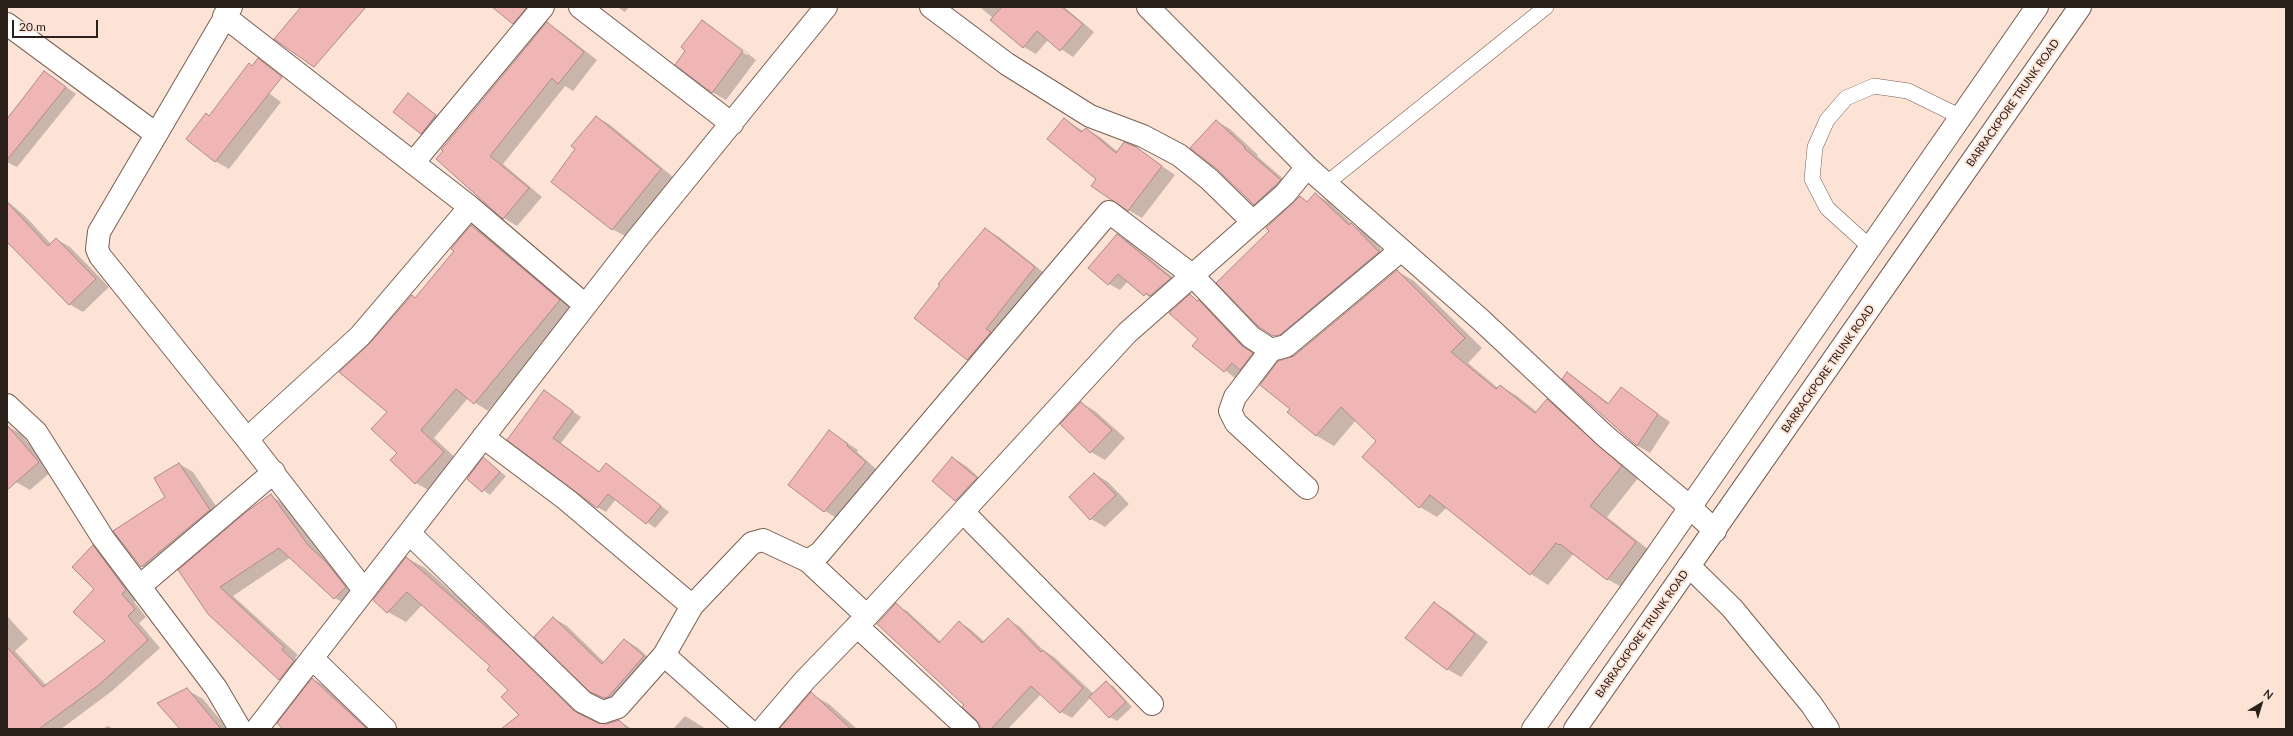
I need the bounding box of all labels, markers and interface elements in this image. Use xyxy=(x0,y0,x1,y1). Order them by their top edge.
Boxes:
scale bar xyxy=(14,12,100,38)
text: 20 m xyxy=(19,19,46,34)
street label: BARRACKPORE TRUNK ROAD xyxy=(1964,37,2062,169)
street label: BARRACKPORE TRUNK ROAD xyxy=(1779,303,1877,435)
street label: BARRACKPORE TRUNK ROAD xyxy=(1593,568,1691,700)
north arrow xyxy=(2241,684,2281,724)
text: N xyxy=(2261,686,2276,702)

